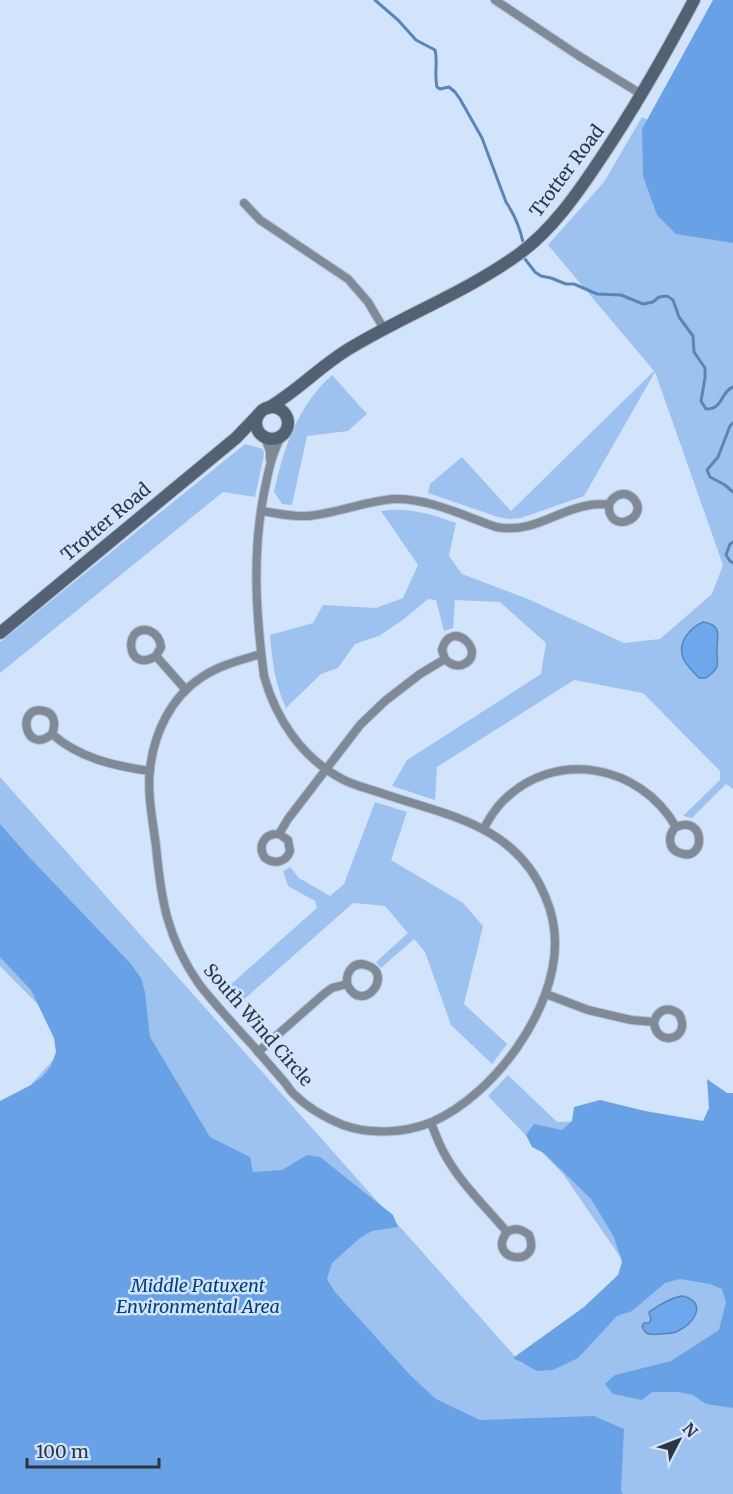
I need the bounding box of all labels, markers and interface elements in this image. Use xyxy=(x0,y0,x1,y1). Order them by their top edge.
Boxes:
street label: Trotter Road xyxy=(524,120,609,221)
street label: Trotter Road xyxy=(56,477,155,566)
street label: South Wind Circle xyxy=(199,959,318,1091)
park label: Middle Patuxent Environmental Area xyxy=(116,1274,280,1318)
north arrow xyxy=(649,1410,709,1470)
text: N xyxy=(678,1419,702,1442)
scale bar xyxy=(27,1431,159,1469)
text: 100 m xyxy=(36,1440,89,1463)

